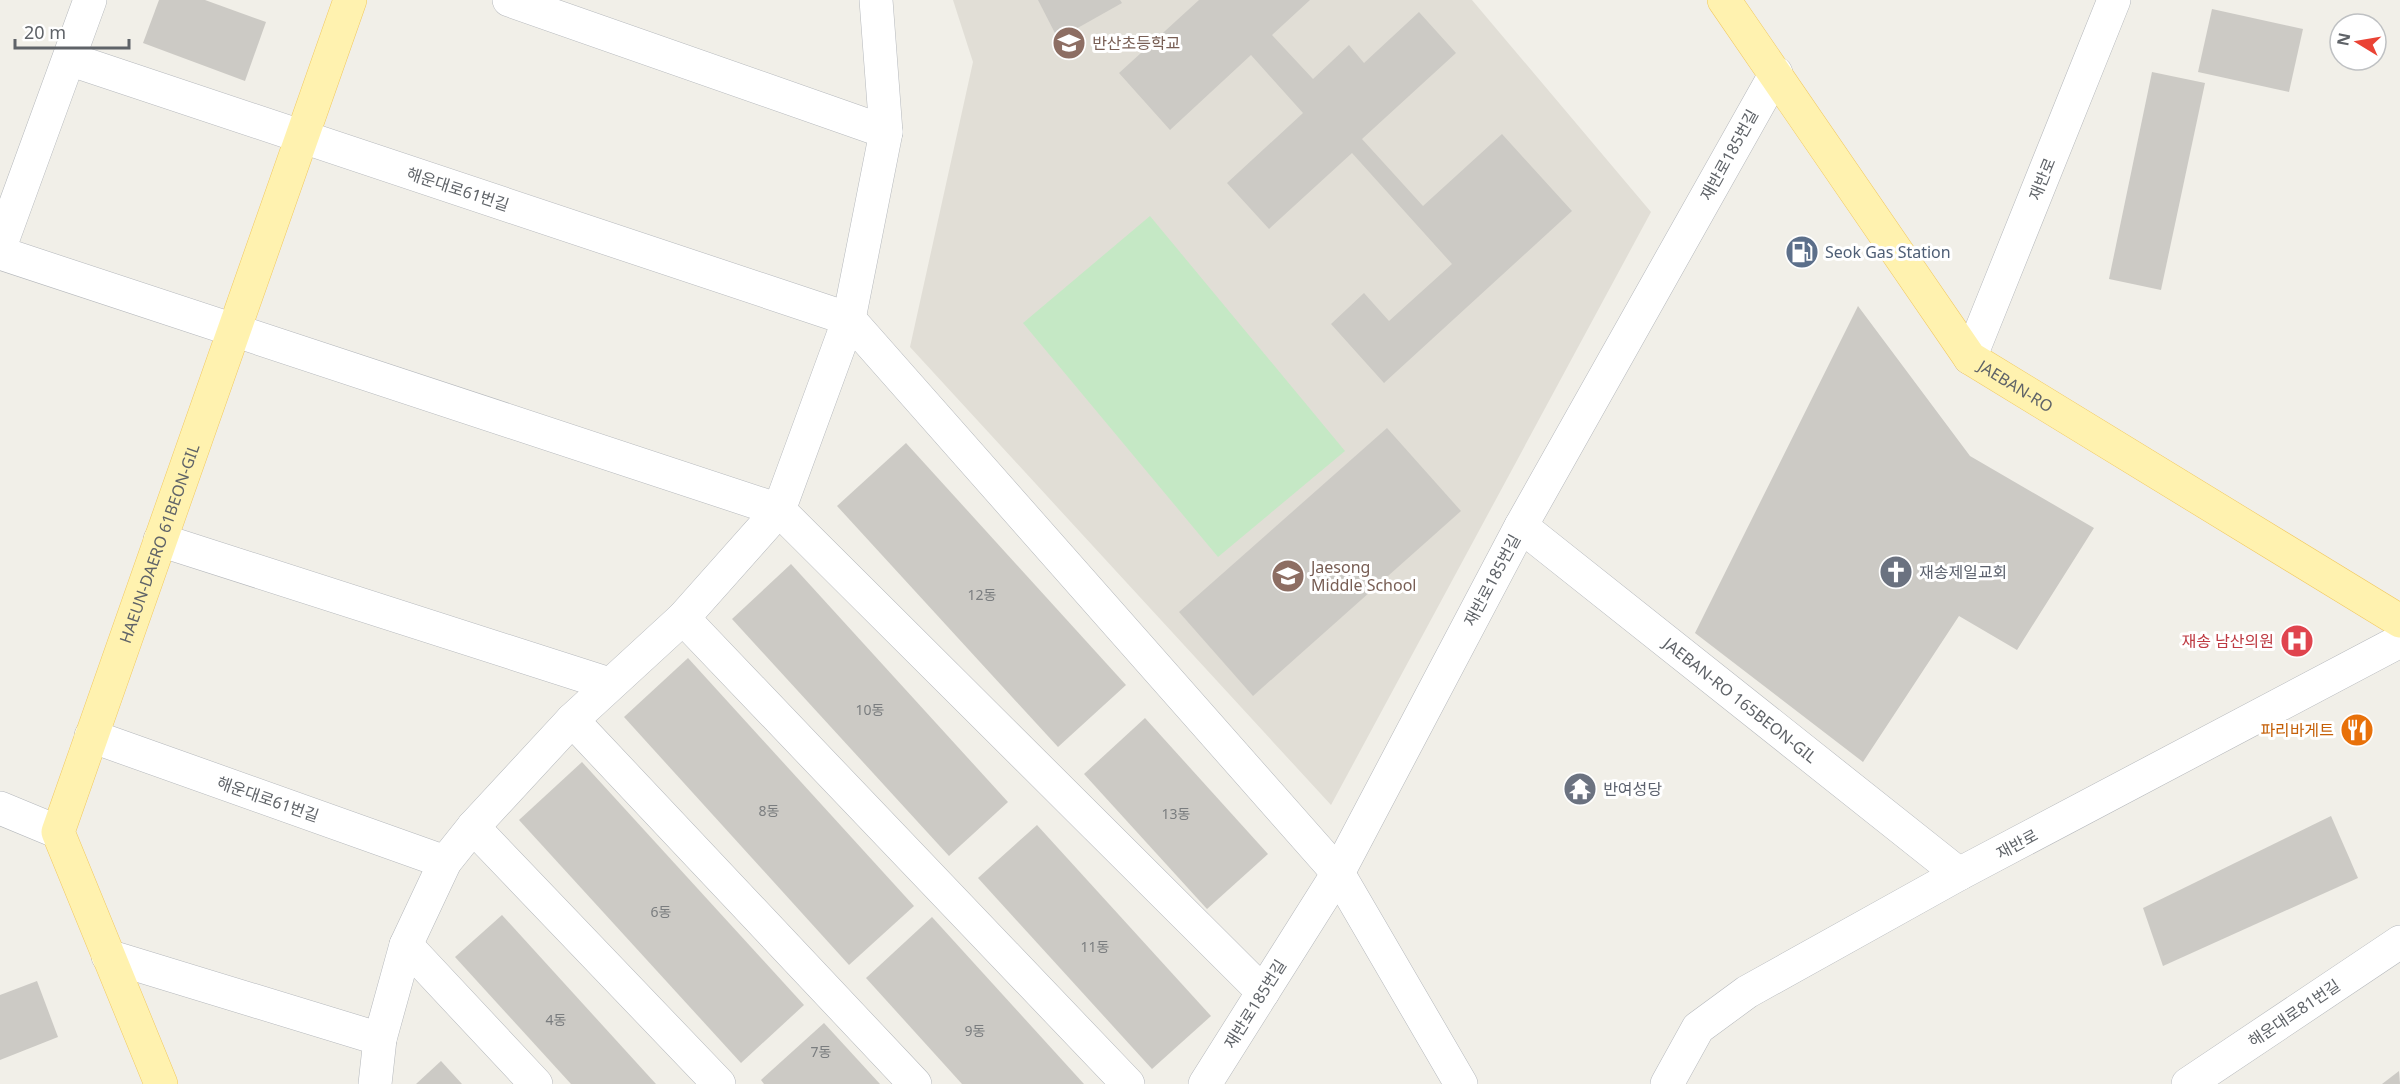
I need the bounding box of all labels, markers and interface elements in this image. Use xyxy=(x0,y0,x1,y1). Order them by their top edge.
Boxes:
scale bar xyxy=(15,12,129,50)
north arrow xyxy=(2328,12,2388,72)
text: 20 m xyxy=(24,20,66,44)
school or university icon: 반산초등학교 xyxy=(1051,25,1087,61)
text: N xyxy=(2331,31,2355,48)
place label: 반산초등학교 xyxy=(1092,32,1180,54)
street label: 재반로185번길 xyxy=(1695,105,1763,205)
street label: 재반로 xyxy=(2024,154,2061,204)
street label: 해운대로61번길 xyxy=(404,162,512,216)
fuel station icon: Seok Gas Station xyxy=(1784,234,1820,270)
place label: Seok Gas Station xyxy=(1825,241,1951,263)
street label: JAEBAN-RO xyxy=(1972,354,2057,417)
street label: HAEUN-DAERO 61BEON-GIL xyxy=(114,441,204,646)
street label: 재반로185번길 xyxy=(1459,530,1525,630)
church icon: 재송제일교회 xyxy=(1878,554,1914,590)
place label: Jaesong Middle School xyxy=(1309,556,1416,596)
school or university icon: Jaesong Middle School xyxy=(1270,558,1306,594)
place label: 재송제일교회 xyxy=(1919,561,2007,583)
house number: 12동 xyxy=(968,585,997,604)
hospital icon: 재송 남산의원 xyxy=(2279,623,2315,659)
place label: 재송 남산의원 xyxy=(2182,630,2274,652)
street label: JAEBAN-RO 165BEON-GIL xyxy=(1657,631,1822,768)
house number: 10동 xyxy=(856,700,885,719)
restaurant icon: 파리바게트 xyxy=(2339,712,2375,748)
place label: 파리바게트 xyxy=(2260,719,2334,741)
street label: 해운대로61번길 xyxy=(214,771,322,827)
temple icon: 반여성당 xyxy=(1562,771,1598,807)
place label: 반여성당 xyxy=(1603,778,1662,800)
house number: 8동 xyxy=(759,801,780,820)
house number: 13동 xyxy=(1162,804,1191,823)
street label: 재반로 xyxy=(1992,824,2042,864)
house number: 6동 xyxy=(651,902,672,921)
house number: 11동 xyxy=(1081,937,1110,956)
street label: 재반로185번길 xyxy=(1219,955,1291,1053)
street label: 해운대로81번길 xyxy=(2244,974,2344,1052)
house number: 4동 xyxy=(546,1010,567,1029)
house number: 9동 xyxy=(965,1021,986,1040)
house number: 7동 xyxy=(811,1042,832,1061)

